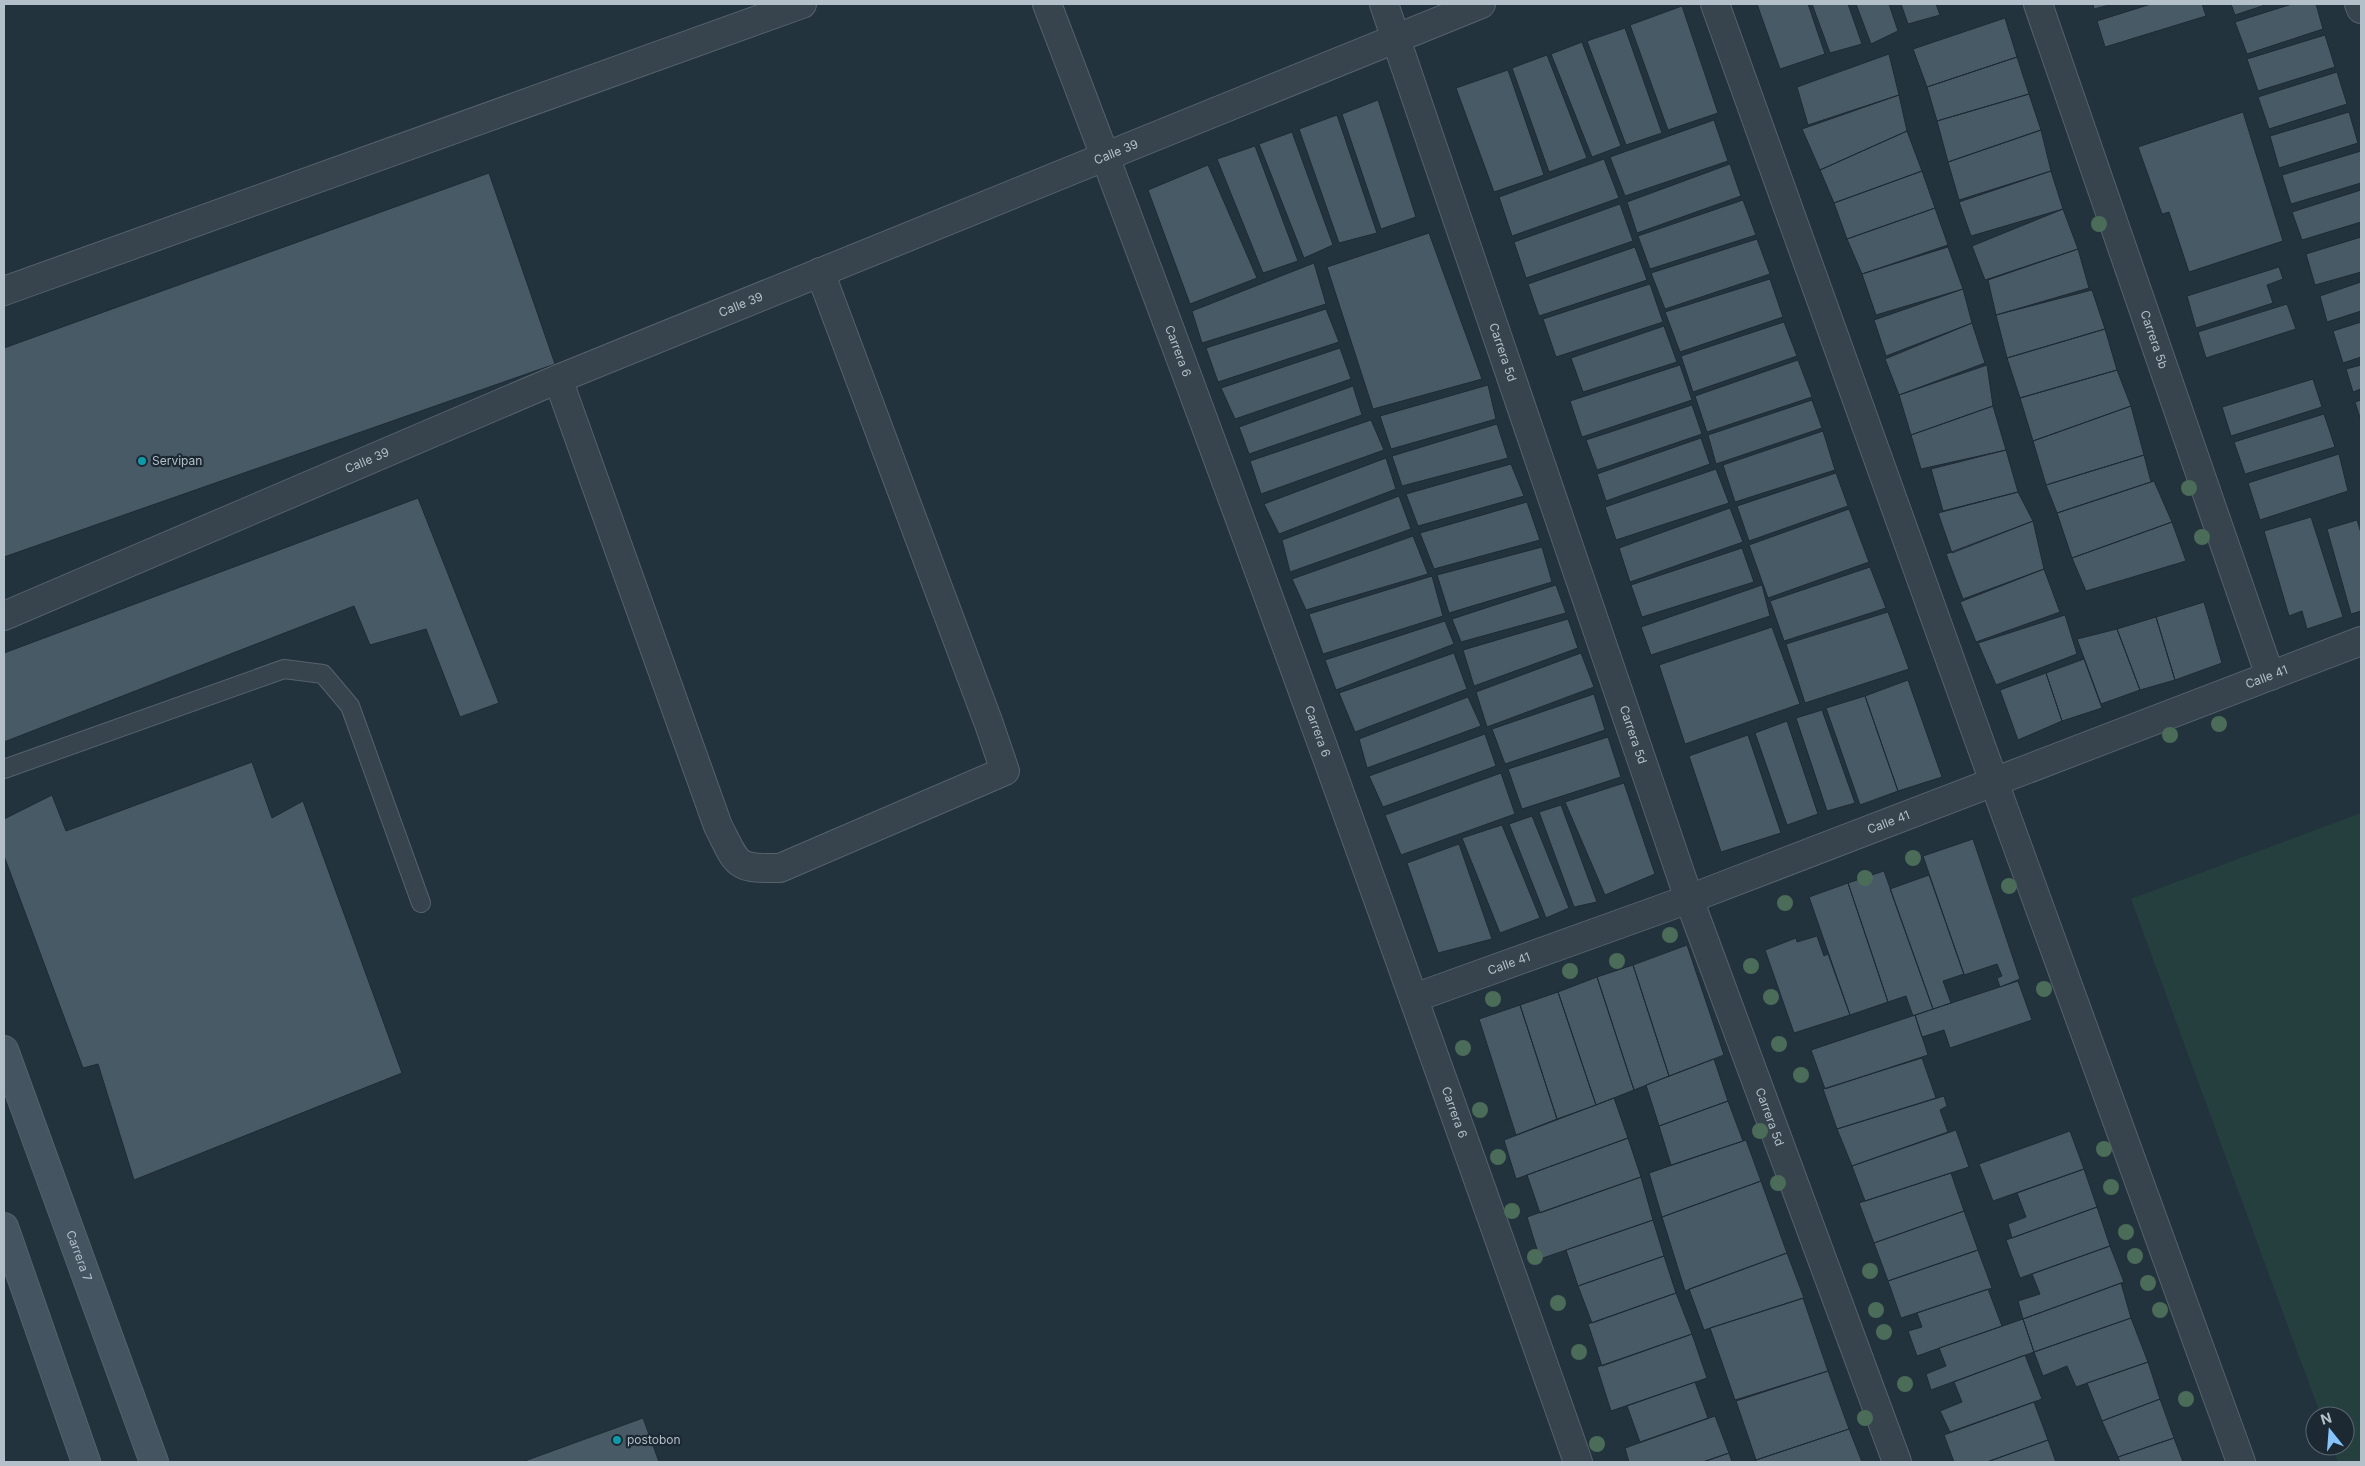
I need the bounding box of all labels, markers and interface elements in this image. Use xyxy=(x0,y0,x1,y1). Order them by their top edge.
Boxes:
street label: Calle 39 xyxy=(1092,136,1140,167)
street label: Calle 39 xyxy=(716,289,765,320)
street label: Carrera 5b xyxy=(2137,308,2171,371)
street label: Carrera 5d xyxy=(1486,321,1520,383)
street label: Carrera 6 xyxy=(1162,323,1195,379)
street label: Calle 39 xyxy=(343,444,391,476)
place label: Servipan xyxy=(152,453,202,468)
marker: Servipan xyxy=(136,455,148,467)
street label: Calle 41 xyxy=(2243,662,2290,692)
street label: Carrera 6 xyxy=(1302,703,1334,759)
street label: Carrera 5d xyxy=(1617,703,1650,766)
street label: Calle 41 xyxy=(1865,807,1912,837)
street label: Calle 41 xyxy=(1486,949,1532,978)
street label: Carrera 6 xyxy=(1439,1085,1471,1140)
street label: Carrera 5d xyxy=(1752,1086,1788,1148)
street label: Carrera 7 xyxy=(63,1228,96,1283)
north arrow xyxy=(2305,1406,2355,1456)
text: N xyxy=(2318,1408,2334,1428)
place label: postobon xyxy=(627,1432,681,1447)
marker: postobon xyxy=(611,1434,623,1446)

